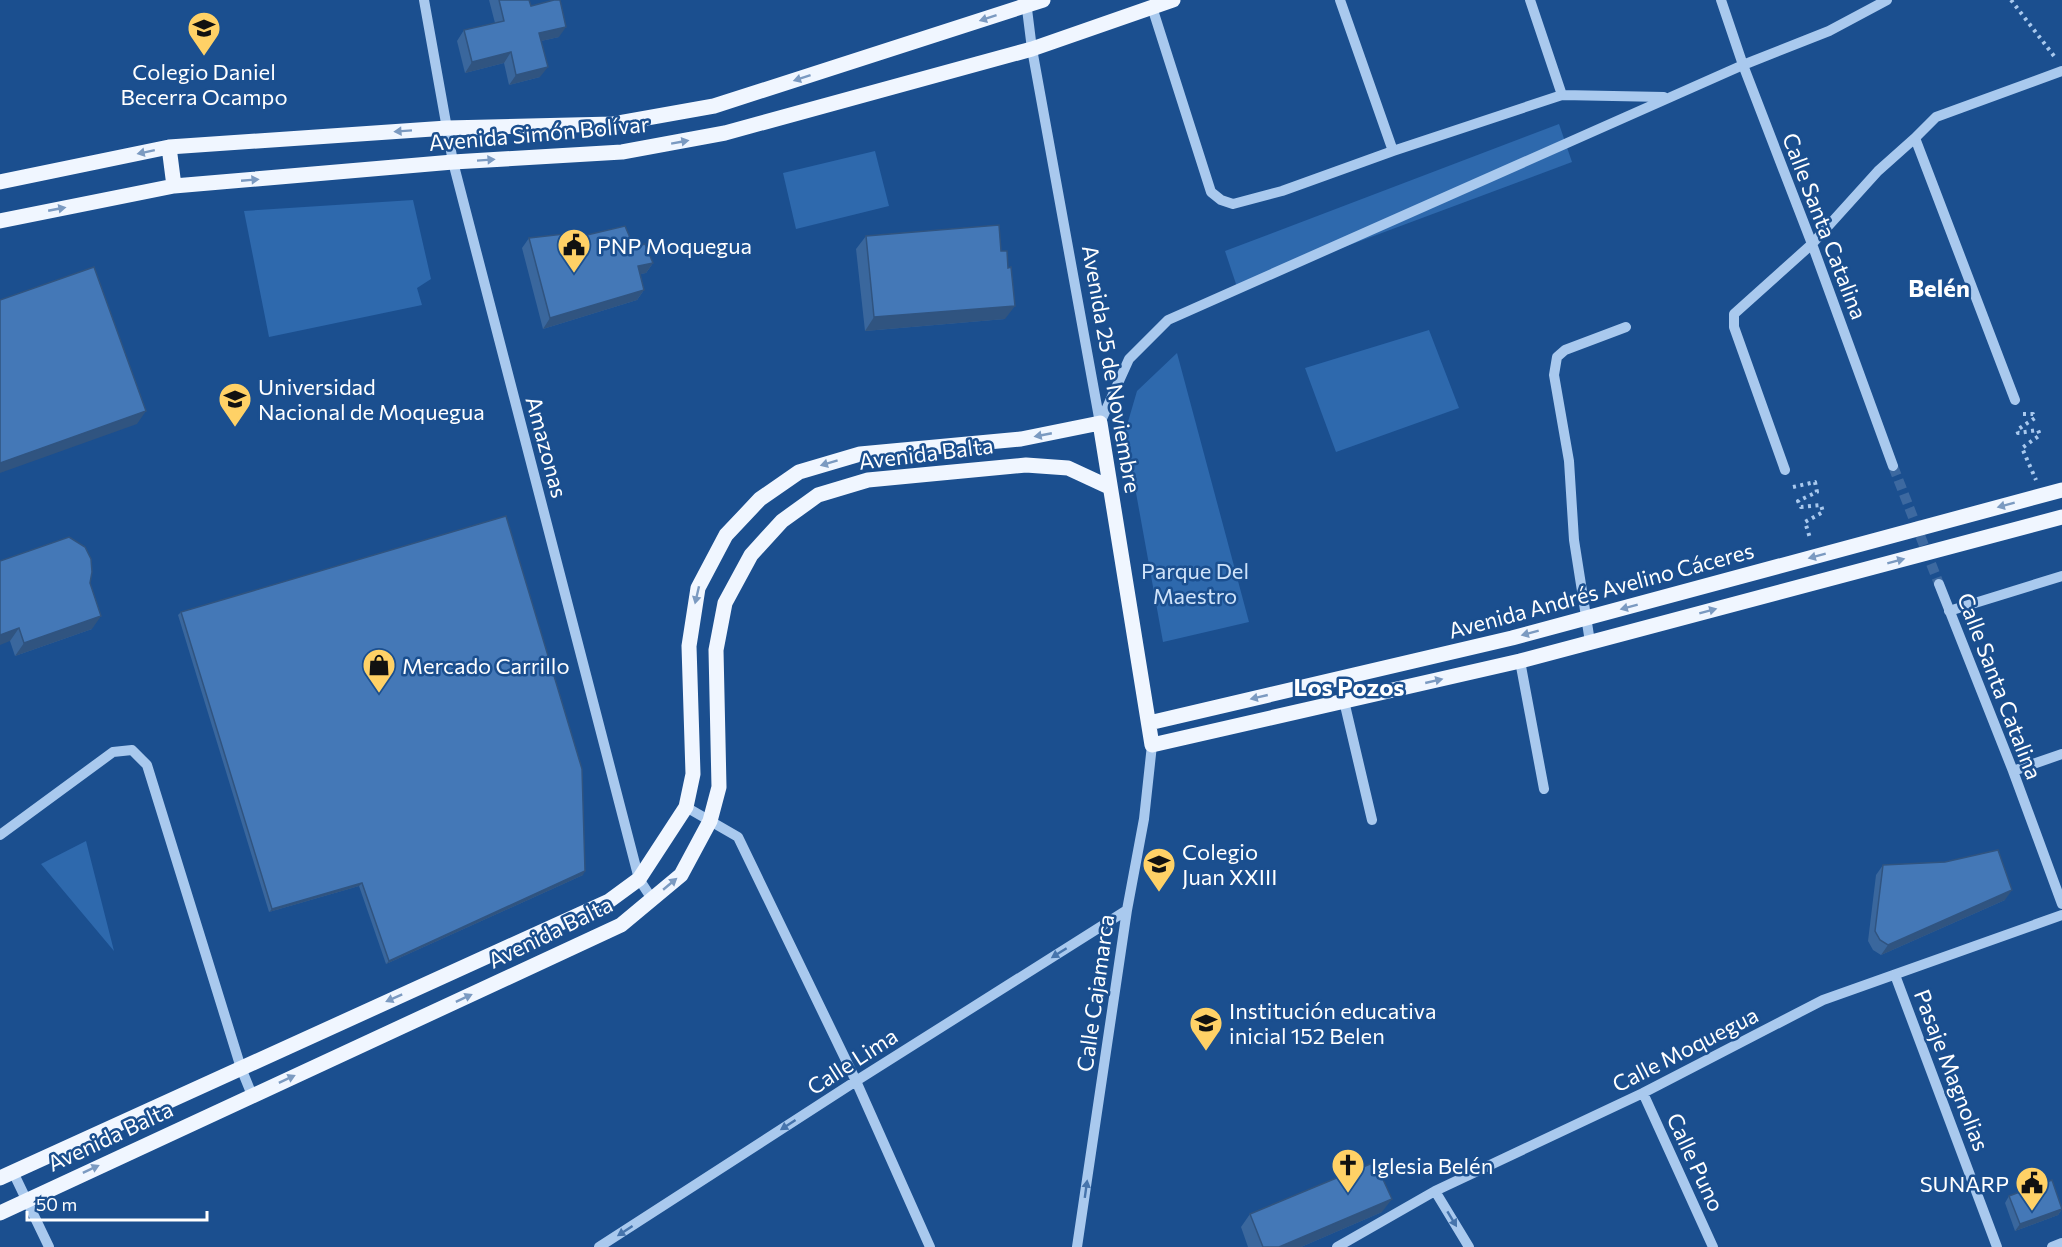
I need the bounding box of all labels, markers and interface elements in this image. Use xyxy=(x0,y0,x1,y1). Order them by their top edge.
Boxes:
school or university icon: Colegio Daniel Becerra Ocampo xyxy=(186,10,222,57)
one-way arrow xyxy=(979,14,997,23)
place label: Colegio Daniel Becerra Ocampo xyxy=(120,58,288,110)
one-way arrow xyxy=(793,73,811,83)
street label: Avenida Simón Bolívar xyxy=(428,110,651,156)
one-way arrow xyxy=(393,126,412,136)
street label: Calle Santa Catalina xyxy=(1777,129,1873,323)
one-way arrow xyxy=(670,137,689,146)
one-way arrow xyxy=(136,148,155,157)
one-way arrow xyxy=(477,156,496,165)
one-way arrow xyxy=(240,175,259,184)
one-way arrow xyxy=(48,204,67,213)
public building icon: PNP Moquegua xyxy=(556,227,592,274)
place label: PNP Moquegua xyxy=(597,232,752,259)
street label: Avenida 25 de Noviembre xyxy=(1077,243,1147,495)
district label: Belén xyxy=(1908,273,1970,302)
place label: Universidad Nacional de Moquegua xyxy=(258,373,485,425)
school or university icon: Universidad Nacional de Moquegua xyxy=(217,381,253,428)
street label: Amazonas xyxy=(520,393,574,501)
street label: Avenida Balta xyxy=(857,431,995,475)
one-way arrow xyxy=(1033,431,1052,440)
one-way arrow xyxy=(820,459,838,468)
one-way arrow xyxy=(1996,501,2014,510)
street label: Avenida Andrés Avelino Cáceres xyxy=(1445,536,1757,644)
one-way arrow xyxy=(1808,551,1826,561)
one-way arrow xyxy=(1887,556,1905,565)
park label: Parque Del Maestro xyxy=(1141,557,1249,609)
one-way arrow xyxy=(692,586,702,604)
street label: Calle Santa Catalina xyxy=(1952,589,2048,783)
one-way arrow xyxy=(1620,602,1638,612)
one-way arrow xyxy=(1699,606,1717,616)
one-way arrow xyxy=(1521,629,1540,639)
shop icon: Mercado Carrillo xyxy=(361,647,397,694)
place label: Mercado Carrillo xyxy=(402,652,570,679)
district label: Los Pozos xyxy=(1294,672,1404,701)
one-way arrow xyxy=(1425,675,1443,685)
one-way arrow xyxy=(1250,693,1268,703)
place label: Colegio Juan XXIII xyxy=(1182,838,1277,890)
school or university icon: Colegio Juan XXIII xyxy=(1141,846,1177,893)
one-way arrow xyxy=(662,878,677,891)
street label: Avenida Balta xyxy=(483,890,617,974)
street label: Calle Cajamarca xyxy=(1071,913,1119,1073)
one-way arrow xyxy=(1052,947,1068,959)
street label: Pasaje Magnolias xyxy=(1909,985,1995,1155)
one-way arrow xyxy=(456,993,473,1002)
one-way arrow xyxy=(386,994,403,1003)
place label: Institución educativa inicial 152 Belen xyxy=(1229,997,1436,1049)
street label: Calle Moquegua xyxy=(1608,1001,1762,1097)
school or university icon: Institución educativa inicial 152 Belen xyxy=(1188,1005,1224,1052)
street label: Calle Lima xyxy=(802,1022,902,1100)
one-way arrow xyxy=(278,1074,296,1084)
street label: Avenida Balta xyxy=(43,1095,177,1177)
street label: Calle Puno xyxy=(1661,1109,1731,1215)
one-way arrow xyxy=(781,1119,797,1131)
church icon: Iglesia Belén xyxy=(1330,1147,1366,1194)
place label: Iglesia Belén xyxy=(1371,1152,1493,1179)
one-way arrow xyxy=(82,1165,99,1174)
public building icon: SUNARP xyxy=(2014,1165,2050,1212)
place label: SUNARP xyxy=(1920,1170,2009,1197)
one-way arrow xyxy=(1081,1180,1090,1199)
scale bar xyxy=(27,1184,207,1222)
text: 50 m xyxy=(36,1193,77,1215)
one-way arrow xyxy=(1446,1211,1457,1227)
one-way arrow xyxy=(616,1225,633,1236)

